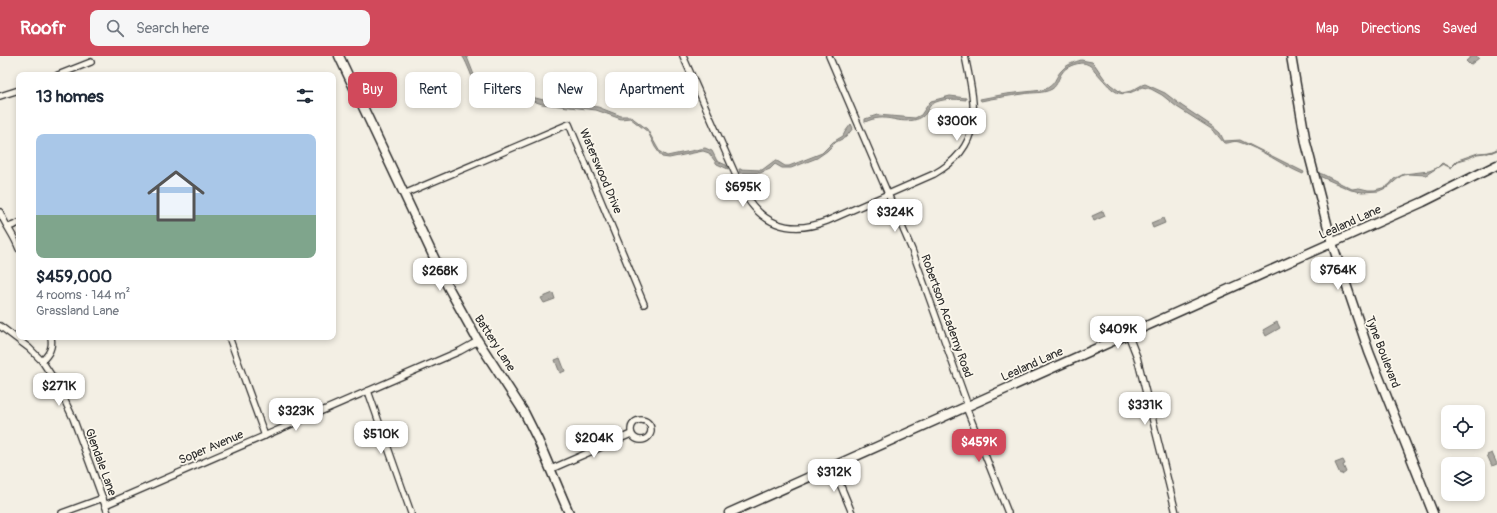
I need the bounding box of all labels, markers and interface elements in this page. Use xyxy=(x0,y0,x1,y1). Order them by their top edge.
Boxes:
search box xyxy=(90,10,370,46)
text: Roofr xyxy=(20,16,66,40)
icon: search xyxy=(104,17,126,39)
text: Search here xyxy=(136,19,209,38)
text: Map xyxy=(1316,20,1339,37)
text: Directions xyxy=(1361,20,1420,37)
text: Saved xyxy=(1442,20,1477,37)
chip: Buy xyxy=(348,72,397,108)
chip: Rent xyxy=(405,72,461,108)
chip: Filters xyxy=(469,72,535,108)
chip: New xyxy=(543,72,597,108)
chip: Apartment xyxy=(605,72,698,108)
icon: filters xyxy=(294,85,316,107)
text: 13 homes xyxy=(36,86,104,107)
pin: $300K xyxy=(929,108,985,142)
text: $300K xyxy=(937,113,977,129)
street label: Waterswood Drive xyxy=(576,126,625,216)
icon: home xyxy=(140,160,212,232)
pin: $695K xyxy=(715,174,771,208)
text: $695K xyxy=(725,179,761,195)
pin: $324K xyxy=(867,199,923,233)
street label: Lealand Lane xyxy=(1317,202,1384,243)
text: $324K xyxy=(877,204,913,220)
street label: Robertson Academy Road xyxy=(917,253,976,380)
pin: $764K xyxy=(1310,257,1366,291)
pin: $268K xyxy=(412,258,468,292)
text: $764K xyxy=(1320,262,1356,278)
text: $268K xyxy=(422,263,458,279)
text: $459,000 xyxy=(36,266,112,287)
text: 4 rooms · 144 m² xyxy=(36,287,130,303)
text: Grassland Lane xyxy=(36,303,119,319)
street label: Battery Lane xyxy=(471,312,518,374)
street label: Tyne Boulevard xyxy=(1362,314,1403,390)
pin: $409K xyxy=(1090,316,1146,350)
text: $409K xyxy=(1099,321,1137,337)
street label: Lealand Lane xyxy=(999,344,1066,385)
pin: $271K xyxy=(31,373,87,407)
text: $271K xyxy=(42,378,76,394)
pin: $331K xyxy=(1117,392,1173,426)
text: $331K xyxy=(1128,397,1162,413)
pin: $323K xyxy=(268,398,324,432)
text: $323K xyxy=(278,403,314,419)
map controls xyxy=(1441,405,1485,501)
button: locate xyxy=(1441,405,1485,449)
pin: $510K xyxy=(353,421,409,455)
pin: $204K xyxy=(566,425,622,459)
street label: Glendale Lane xyxy=(81,426,120,498)
text: $510K xyxy=(363,426,399,442)
street label: Soper Avenue xyxy=(177,427,246,468)
pin: $459K xyxy=(951,429,1007,463)
text: $204K xyxy=(575,430,613,446)
text: $459K xyxy=(961,434,997,450)
button: layers xyxy=(1441,457,1485,501)
pin: $312K xyxy=(806,459,862,493)
text: $312K xyxy=(817,464,851,480)

